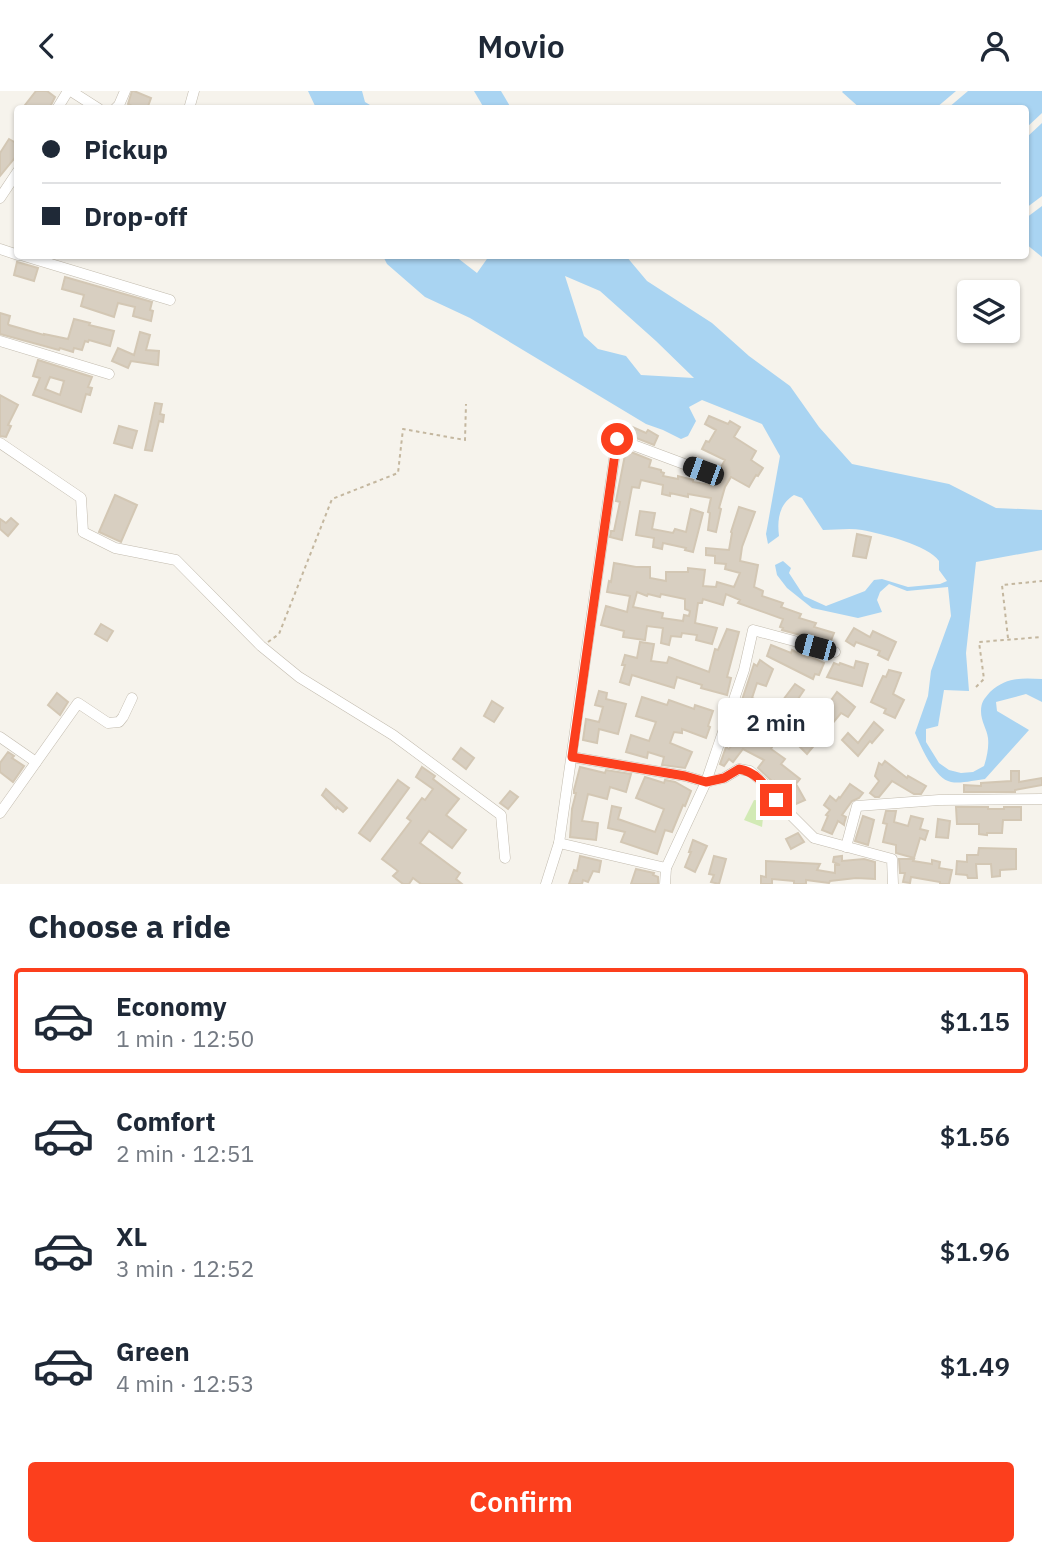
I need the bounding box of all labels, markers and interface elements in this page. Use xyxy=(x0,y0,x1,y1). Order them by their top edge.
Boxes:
text: Movio xyxy=(477,25,565,67)
icon: back xyxy=(28,27,66,65)
icon: person xyxy=(976,27,1014,65)
text: Pickup xyxy=(84,132,168,166)
text: Drop-off xyxy=(84,199,187,233)
map controls xyxy=(957,280,1020,343)
button: layers xyxy=(957,280,1020,343)
route start xyxy=(601,423,633,455)
car xyxy=(680,454,727,488)
car xyxy=(792,631,839,663)
callout: 2 min xyxy=(718,699,834,747)
text: 2 min xyxy=(746,707,806,737)
route end xyxy=(760,784,792,816)
text: Choose a ride xyxy=(28,905,231,947)
icon: car xyxy=(32,989,95,1052)
text: Economy xyxy=(116,989,227,1023)
text: $1.15 xyxy=(940,1004,1010,1038)
text: 1 min · 12:50 xyxy=(116,1023,254,1053)
icon: car xyxy=(32,1104,95,1167)
text: Comfort xyxy=(116,1104,215,1138)
text: $1.56 xyxy=(940,1119,1010,1153)
text: 2 min · 12:51 xyxy=(116,1138,254,1168)
icon: car xyxy=(32,1219,95,1282)
text: XL xyxy=(116,1219,147,1253)
text: $1.96 xyxy=(940,1234,1010,1268)
text: 3 min · 12:52 xyxy=(116,1253,254,1283)
icon: car xyxy=(32,1334,95,1397)
text: Green xyxy=(116,1334,190,1368)
text: $1.49 xyxy=(940,1349,1010,1383)
text: 4 min · 12:53 xyxy=(116,1368,254,1398)
button: Confirm xyxy=(28,1462,1014,1542)

